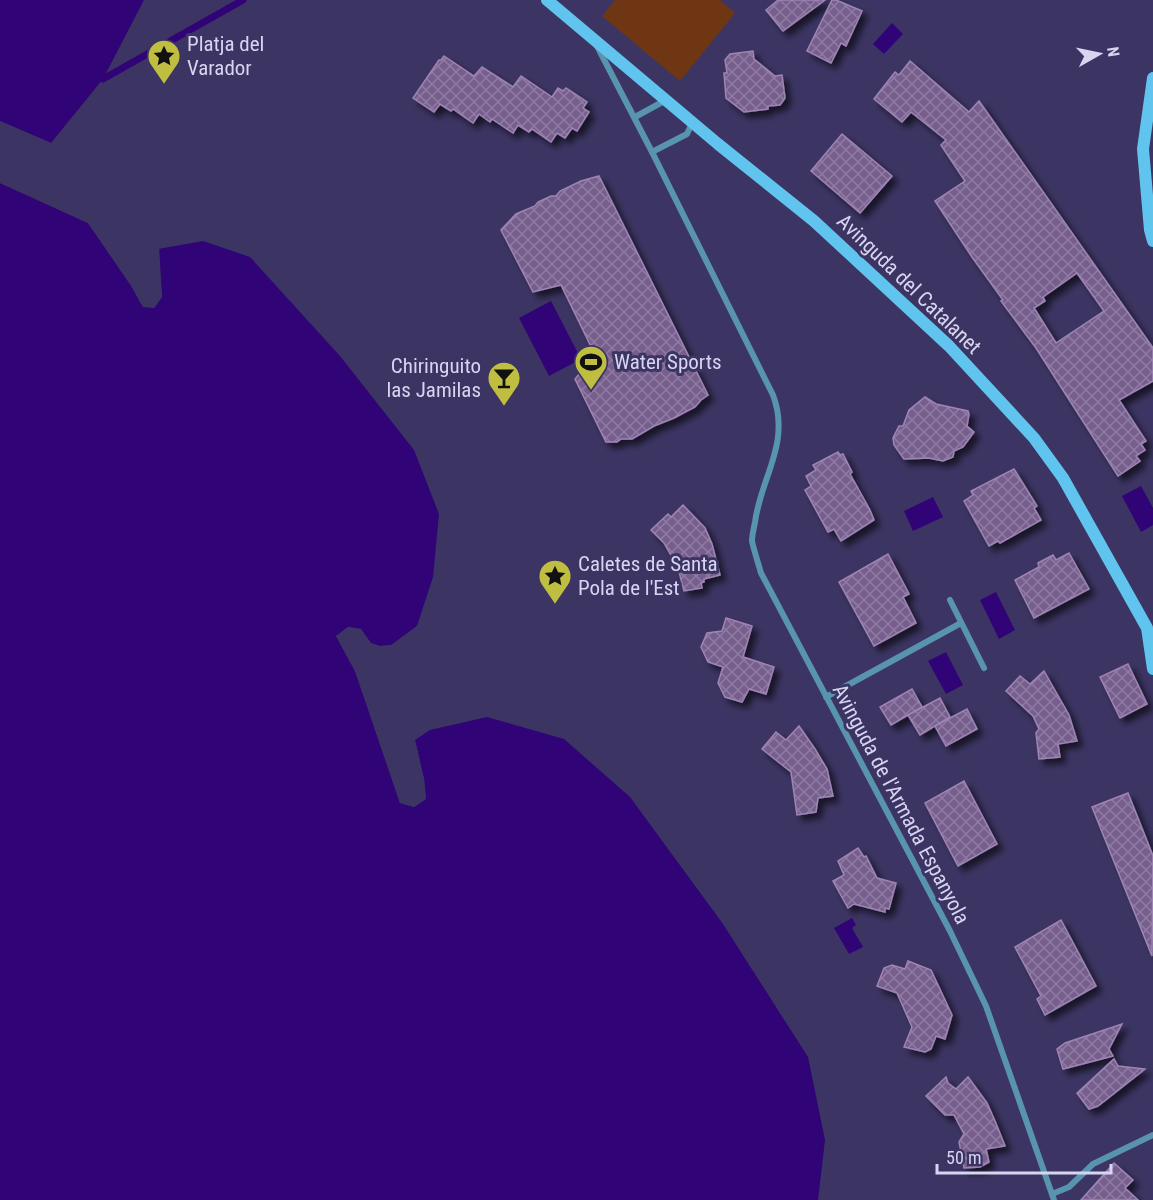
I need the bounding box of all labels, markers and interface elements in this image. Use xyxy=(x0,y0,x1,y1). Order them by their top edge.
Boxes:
north arrow xyxy=(1069,24,1129,84)
place label: Platja del Varador xyxy=(187,32,264,80)
place icon: Platja del Varador xyxy=(146,38,182,85)
text: N xyxy=(1103,45,1123,58)
street label: Avinguda del Catalanet xyxy=(832,209,986,359)
sports icon: Water Sports xyxy=(573,344,609,391)
place label: Water Sports xyxy=(614,350,721,374)
place label: Chiringuito las Jamilas xyxy=(386,354,481,402)
bar icon: Chiringuito las Jamilas xyxy=(486,360,522,407)
place label: Caletes de Santa Pola de l'Est xyxy=(578,552,718,600)
place icon: Caletes de Santa Pola de l'Est xyxy=(537,558,573,605)
street label: Avinguda de l'Armada Espanyola xyxy=(827,680,975,928)
scale bar xyxy=(937,1137,1111,1175)
text: 50 m xyxy=(946,1147,981,1168)

